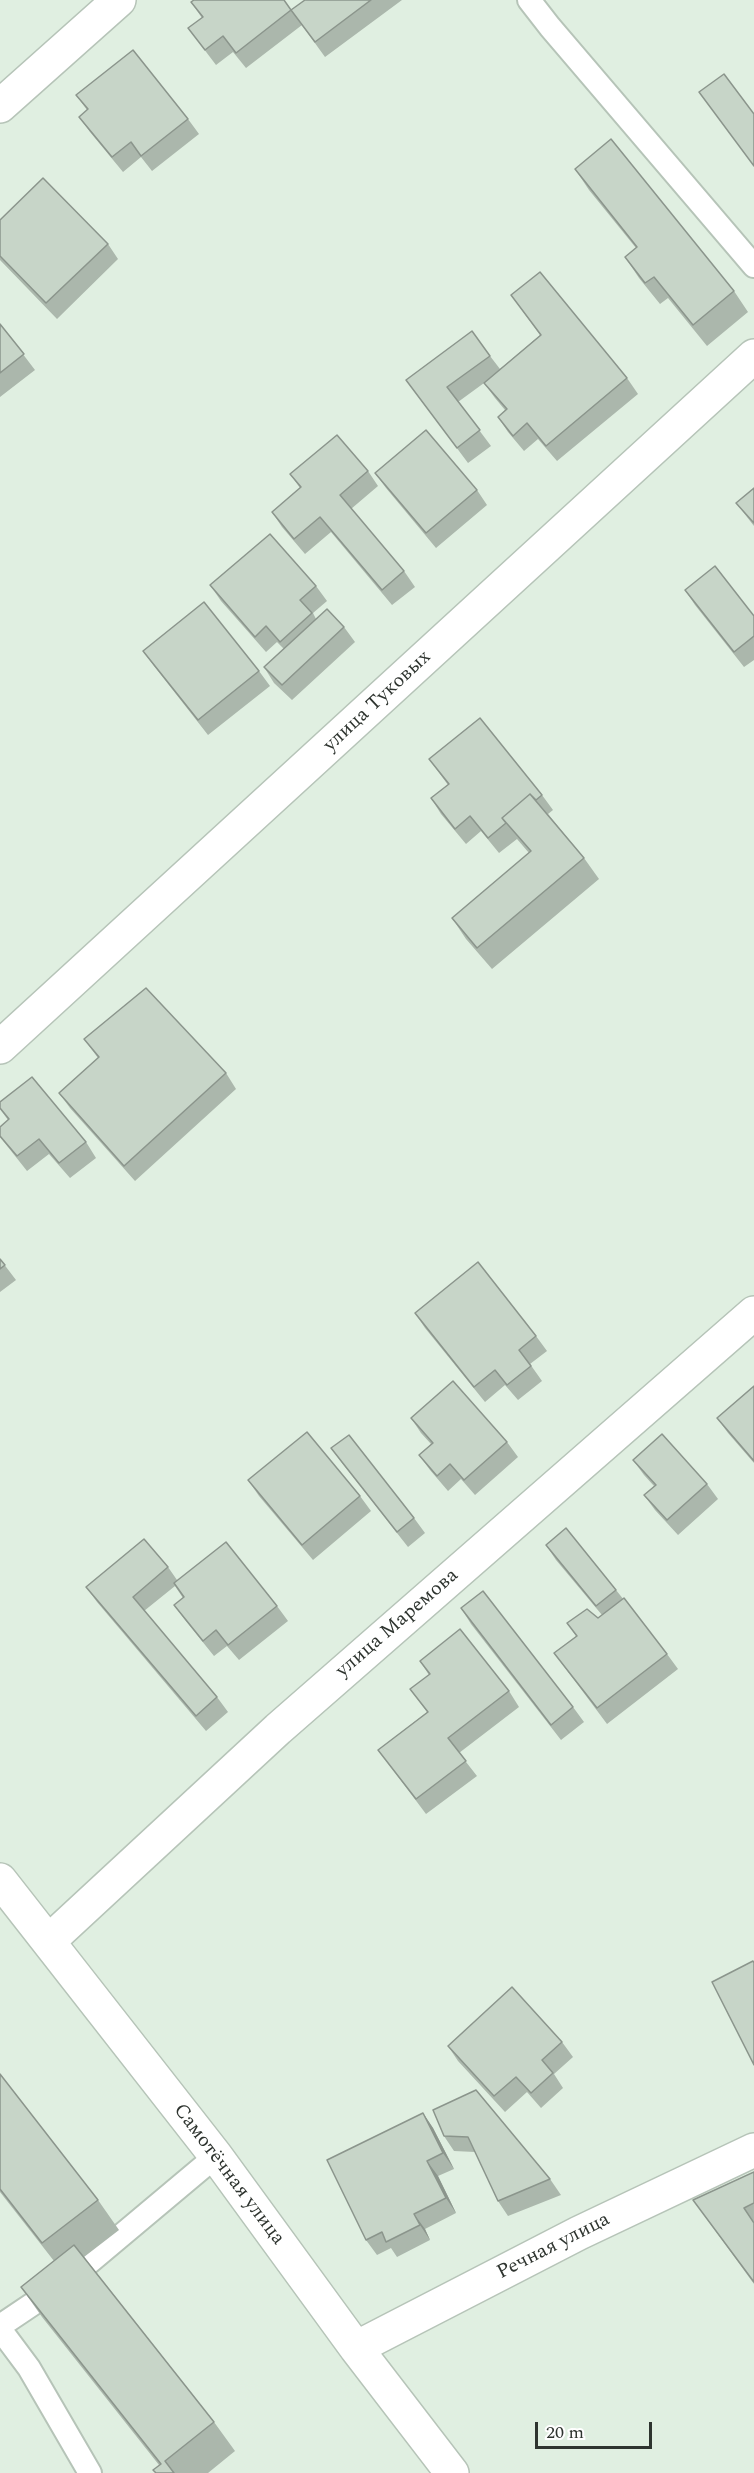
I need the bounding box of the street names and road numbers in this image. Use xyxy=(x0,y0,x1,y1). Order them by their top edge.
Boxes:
street label: улица Туковых xyxy=(319,646,437,758)
street label: улица Маремова xyxy=(332,1564,464,1684)
street label: Самотёчная улица xyxy=(167,2100,289,2250)
street label: Речная улица xyxy=(494,2208,614,2286)

